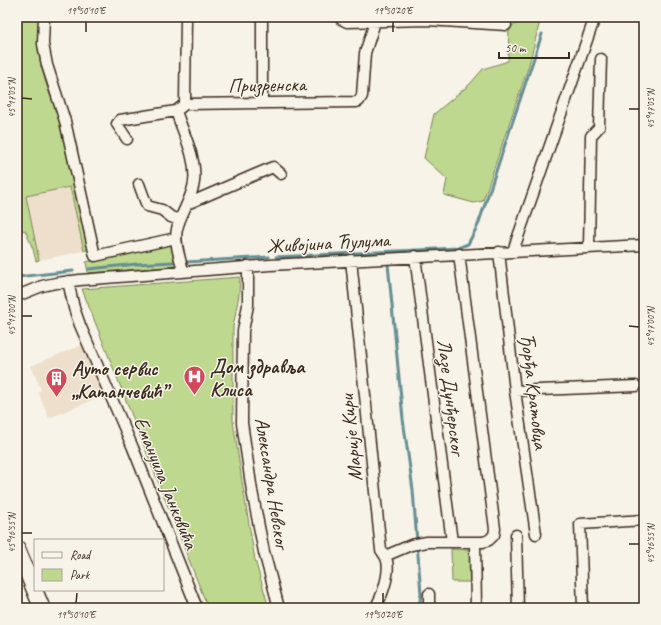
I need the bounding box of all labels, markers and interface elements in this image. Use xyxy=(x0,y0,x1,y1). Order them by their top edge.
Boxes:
text: 19°50'10"E xyxy=(67,4,107,17)
text: 19°50'20"E xyxy=(374,4,414,17)
scale bar xyxy=(499,34,569,60)
text: 50 m xyxy=(505,40,527,56)
street label: Призренска xyxy=(228,72,308,98)
text: 45°17'05"N xyxy=(5,76,18,118)
text: 45°17'05"N xyxy=(644,87,657,129)
street label: Живојина Ћулума xyxy=(266,227,392,259)
text: 45°17'00"N xyxy=(5,294,18,336)
text: 45°17'00"N xyxy=(644,305,657,347)
street label: Ђорђа Кратовца xyxy=(513,331,554,452)
street label: Лазе Дунђерског xyxy=(431,338,471,459)
place label: Дом здравља Клиса xyxy=(210,354,306,402)
place label: Ауто сервис „Катанчевић” xyxy=(72,356,171,404)
hospital icon: Дом здравља Клиса xyxy=(181,364,207,397)
building icon: Ауто сервис „Катанчевић” xyxy=(43,366,69,399)
street label: Марије Кири xyxy=(334,392,368,483)
street label: Емануила Јанковића xyxy=(128,413,204,554)
street label: Александра Невског xyxy=(249,416,295,553)
text: 45°16'55"N xyxy=(5,511,18,553)
text: 45°16'55"N xyxy=(644,522,657,564)
legend xyxy=(34,539,164,591)
text: Road xyxy=(70,547,92,563)
text: Park xyxy=(70,567,91,583)
text: 19°50'10"E xyxy=(57,608,97,621)
text: 19°50'20"E xyxy=(364,608,404,621)

